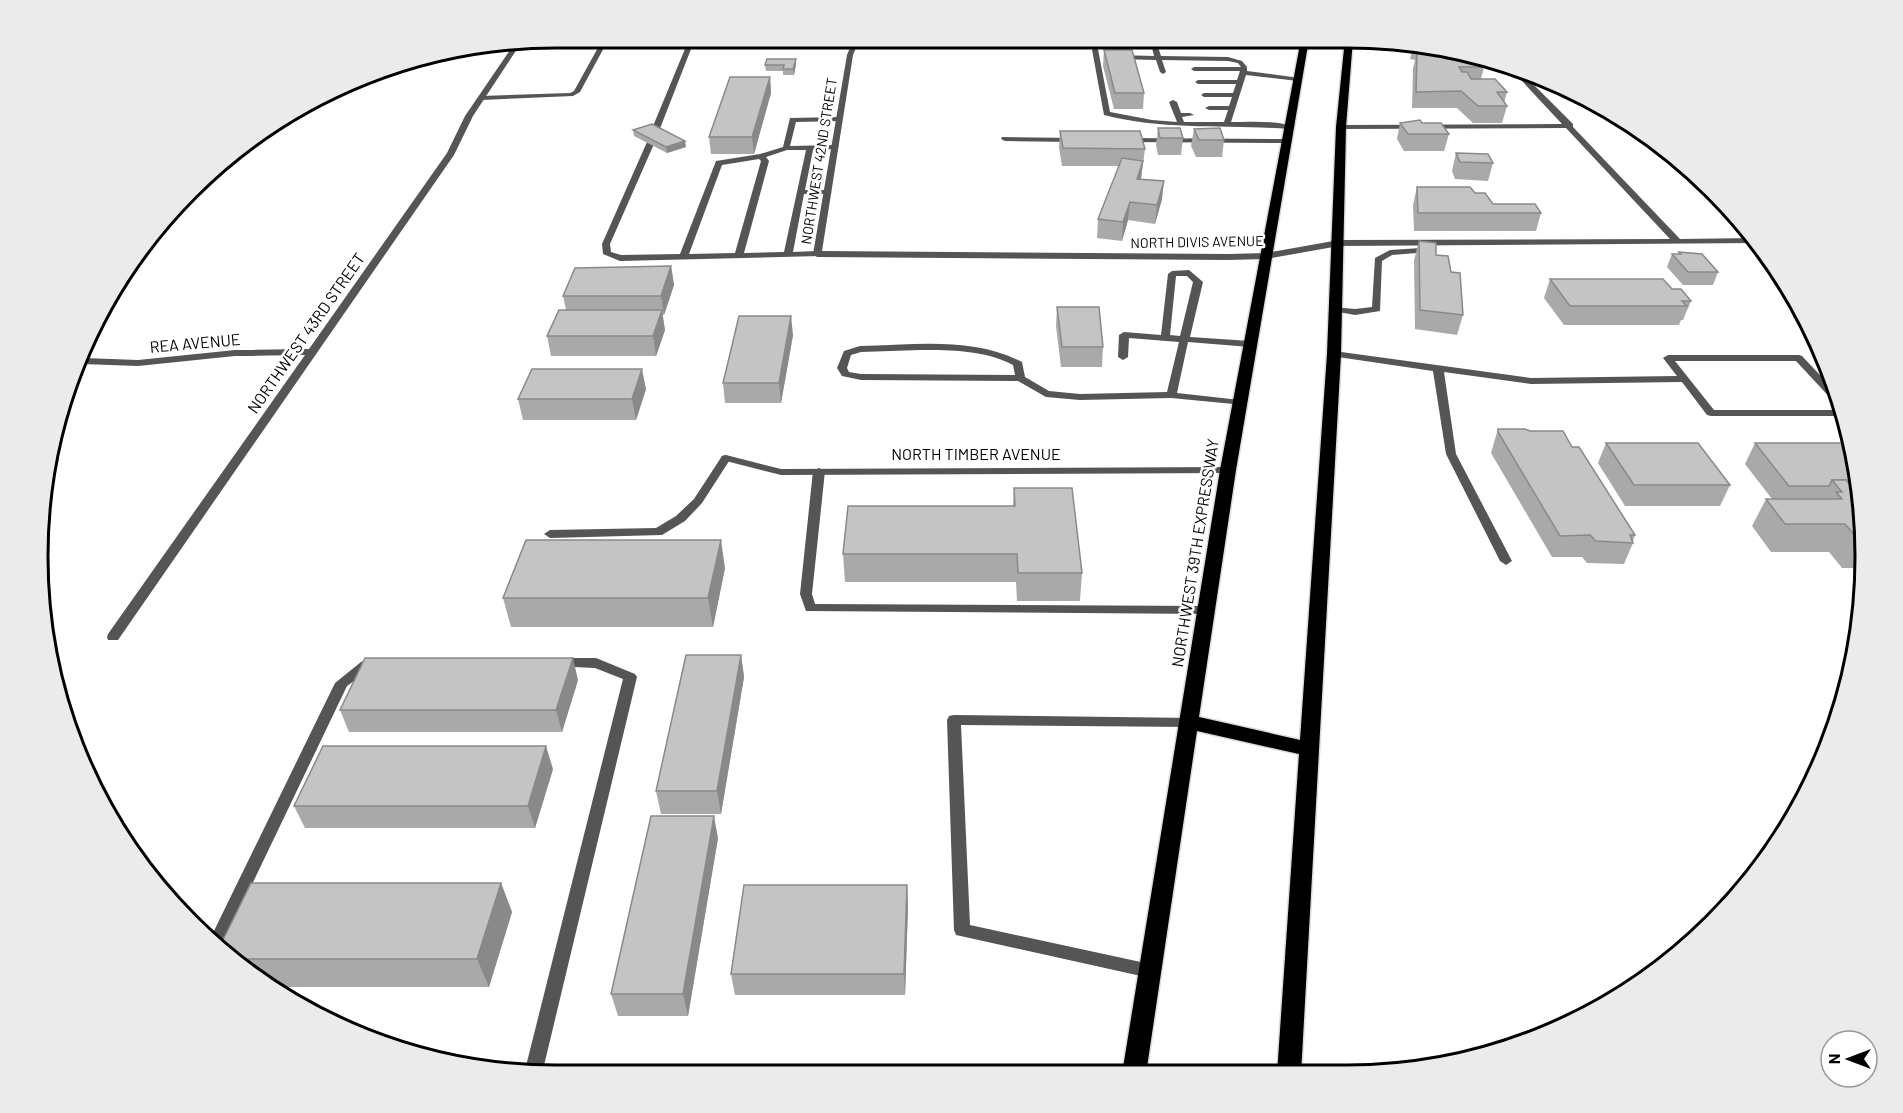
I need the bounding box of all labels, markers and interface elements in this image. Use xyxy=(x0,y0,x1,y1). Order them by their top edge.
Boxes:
street label: NORTHWEST 42ND STREET xyxy=(797,76,840,245)
street label: NORTH DIVIS AVENUE xyxy=(1130,232,1264,251)
street label: NORTHWEST 43RD STREET xyxy=(243,249,368,416)
street label: REA AVENUE xyxy=(149,329,241,356)
street label: NORTHWEST 39TH EXPRESSWAY xyxy=(1167,437,1222,668)
street label: NORTH TIMBER AVENUE xyxy=(891,444,1061,463)
north arrow xyxy=(1819,1029,1879,1089)
text: N xyxy=(1824,1054,1843,1064)

